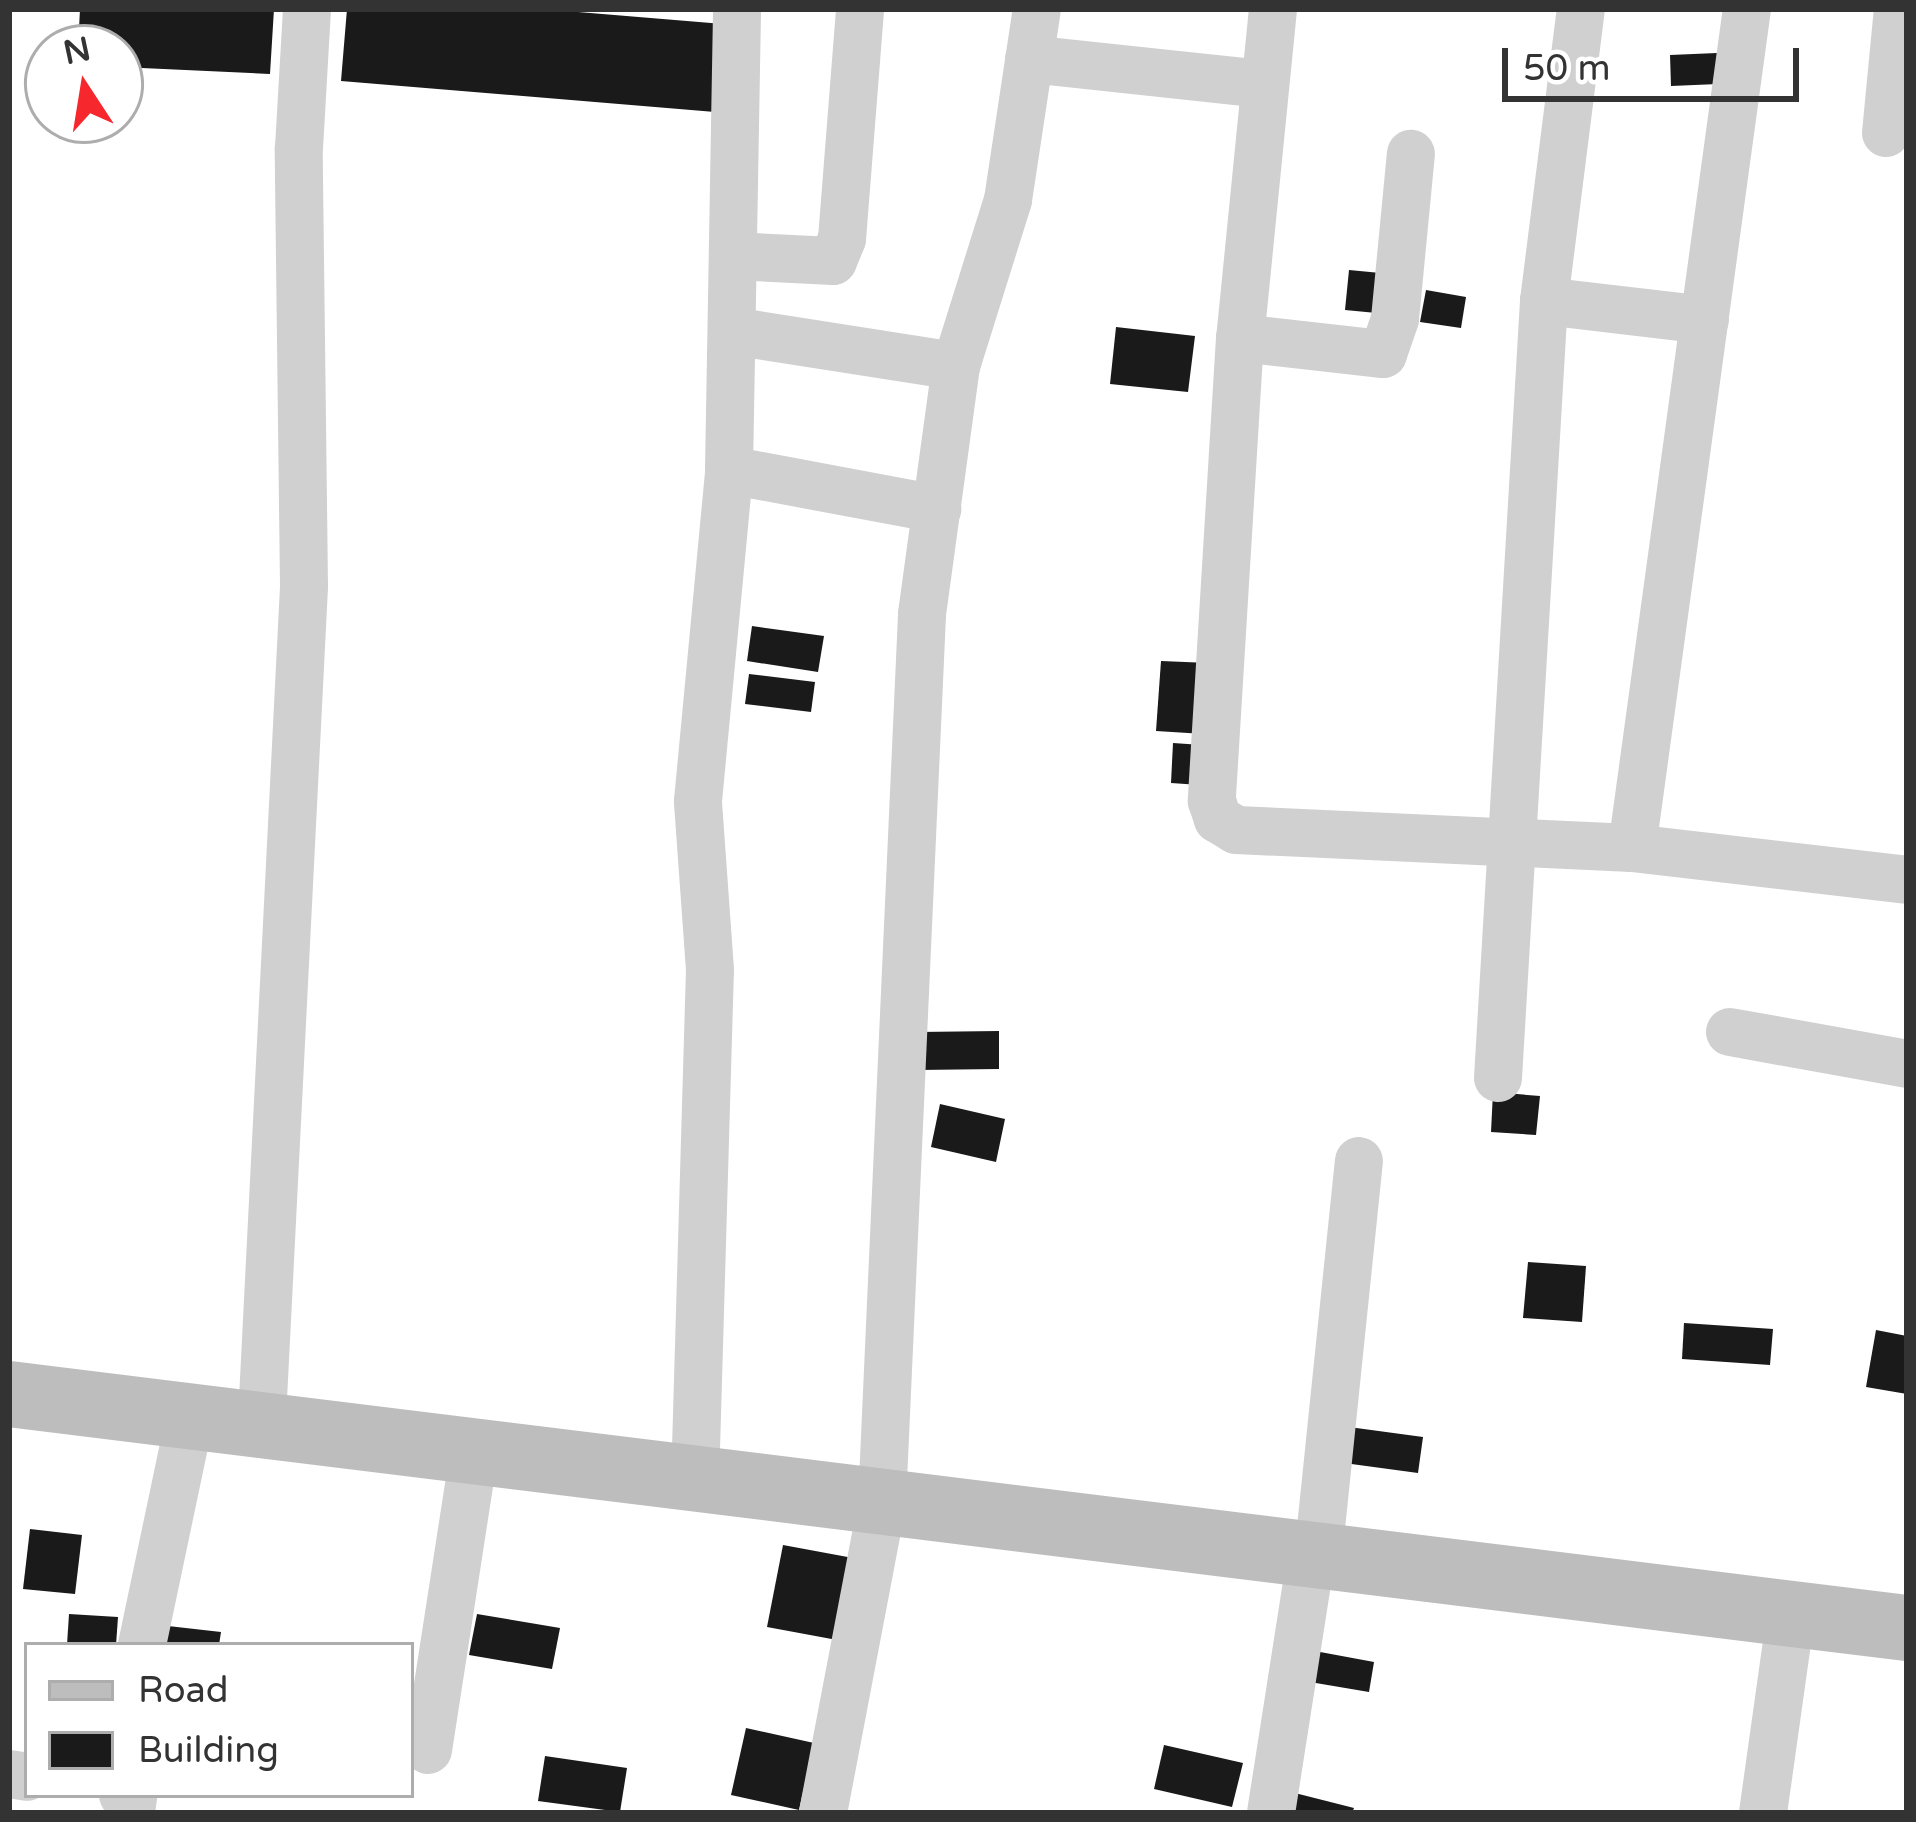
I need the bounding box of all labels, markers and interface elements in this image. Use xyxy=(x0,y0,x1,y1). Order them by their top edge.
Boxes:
north arrow xyxy=(24,24,144,144)
scale bar xyxy=(1508,24,1805,98)
text: N xyxy=(60,29,94,73)
text: 50 m xyxy=(1523,47,1611,90)
legend xyxy=(24,1642,414,1798)
text: Road xyxy=(138,1669,228,1712)
text: Building xyxy=(138,1729,279,1772)

